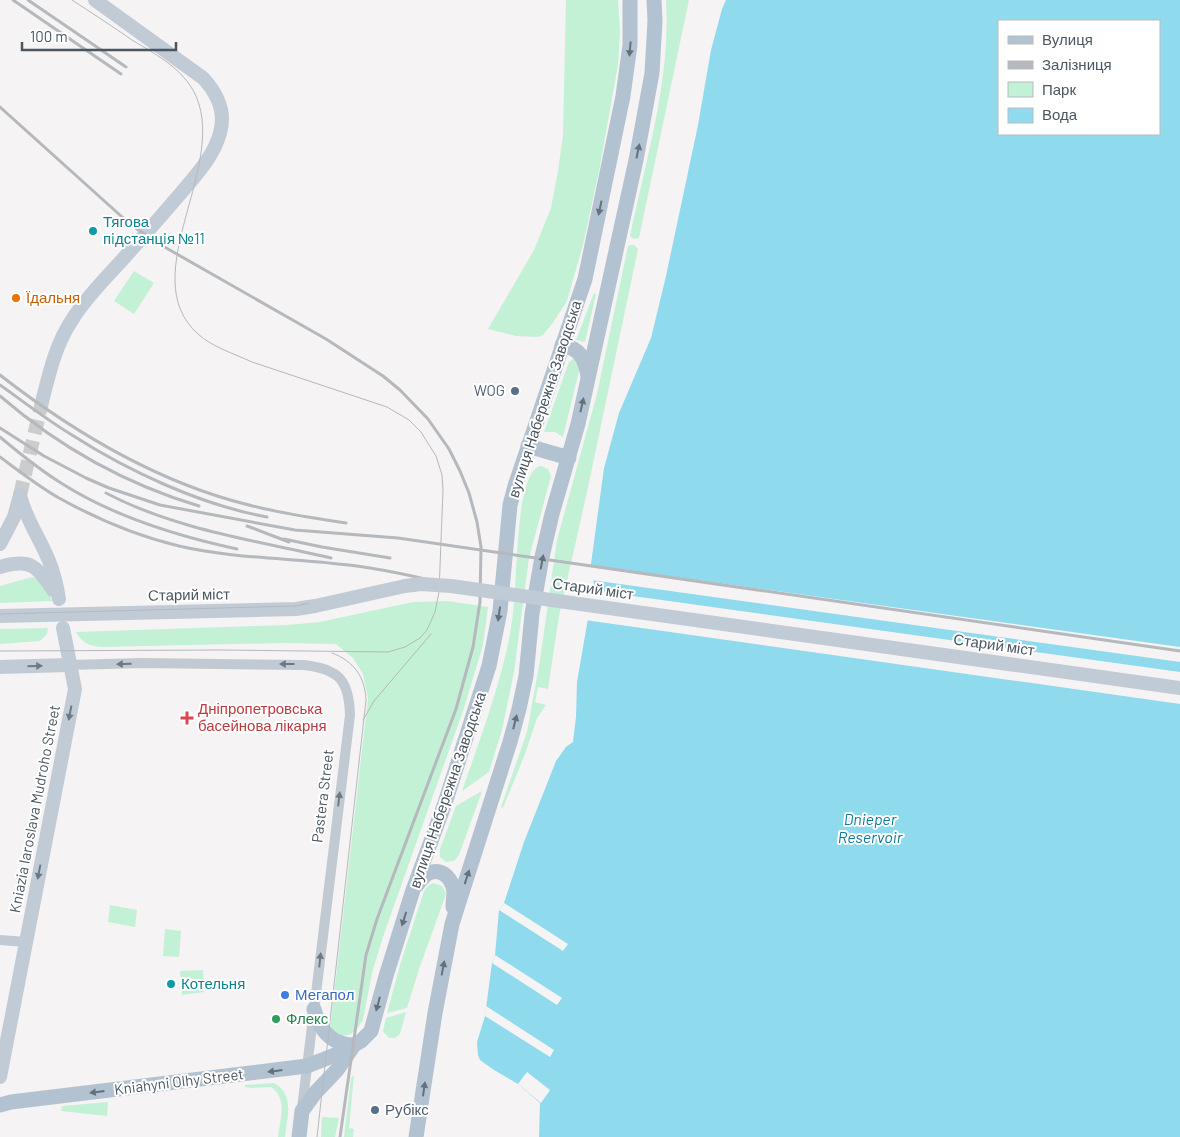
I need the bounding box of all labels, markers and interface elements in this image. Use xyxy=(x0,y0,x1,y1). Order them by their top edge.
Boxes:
scale bar xyxy=(22,20,176,52)
legend xyxy=(998,20,1160,135)
text: 100 m xyxy=(30,27,68,45)
text: Вулиця xyxy=(1042,30,1093,48)
one-way arrow xyxy=(625,41,633,57)
text: Залізниця xyxy=(1042,55,1112,73)
text: Парк xyxy=(1042,80,1076,98)
text: Вода xyxy=(1042,105,1078,123)
one-way arrow xyxy=(634,143,642,159)
one-way arrow xyxy=(596,201,604,216)
place label: Тягова пiдстанцiя №11 xyxy=(103,212,205,247)
marker: Тягова пiдстанцiя №11 xyxy=(87,225,99,237)
place label: Їдальня xyxy=(26,288,80,306)
marker: Їдальня xyxy=(10,292,22,304)
street label: вулиця Набережна Заводська xyxy=(504,297,585,500)
place label: WOG xyxy=(474,381,505,399)
marker: WOG xyxy=(509,385,521,397)
one-way arrow xyxy=(578,398,586,413)
one-way arrow xyxy=(538,554,546,570)
street label: Старий міст xyxy=(551,573,635,603)
street label: Старий міст xyxy=(148,584,230,604)
one-way arrow xyxy=(495,606,503,622)
street label: Старий міст xyxy=(952,629,1036,659)
one-way arrow xyxy=(116,660,132,668)
one-way arrow xyxy=(279,660,295,668)
one-way arrow xyxy=(27,661,43,669)
street label: вулиця Набережна Заводська xyxy=(405,689,489,890)
place label: Дніпропетровська басейнова лікарня xyxy=(198,699,327,734)
street label: Kniazia Iaroslava Mudroho Street xyxy=(5,703,63,914)
one-way arrow xyxy=(66,705,74,720)
marker: Дніпропетровська басейнова лікарня xyxy=(180,711,194,725)
one-way arrow xyxy=(512,715,520,730)
street label: Pastera Street xyxy=(307,748,337,844)
one-way arrow xyxy=(335,790,343,806)
water label: Dnieper Reservoir xyxy=(838,809,904,846)
one-way arrow xyxy=(35,865,43,881)
one-way arrow xyxy=(463,870,471,885)
one-way arrow xyxy=(399,912,407,927)
one-way arrow xyxy=(316,952,324,968)
one-way arrow xyxy=(439,960,447,976)
place label: Котельня xyxy=(181,974,245,992)
marker: Котельня xyxy=(165,978,177,990)
place label: Мегапол xyxy=(295,985,354,1003)
marker: Мегапол xyxy=(279,989,291,1001)
one-way arrow xyxy=(374,996,382,1011)
place label: Флекс xyxy=(286,1009,329,1027)
marker: Флекс xyxy=(270,1013,282,1025)
street label: Kniahyni Olhy Street xyxy=(113,1064,245,1098)
one-way arrow xyxy=(267,1067,283,1075)
one-way arrow xyxy=(420,1081,428,1097)
one-way arrow xyxy=(88,1088,104,1096)
place label: Рубікс xyxy=(385,1100,429,1118)
marker: Рубікс xyxy=(369,1104,381,1116)

